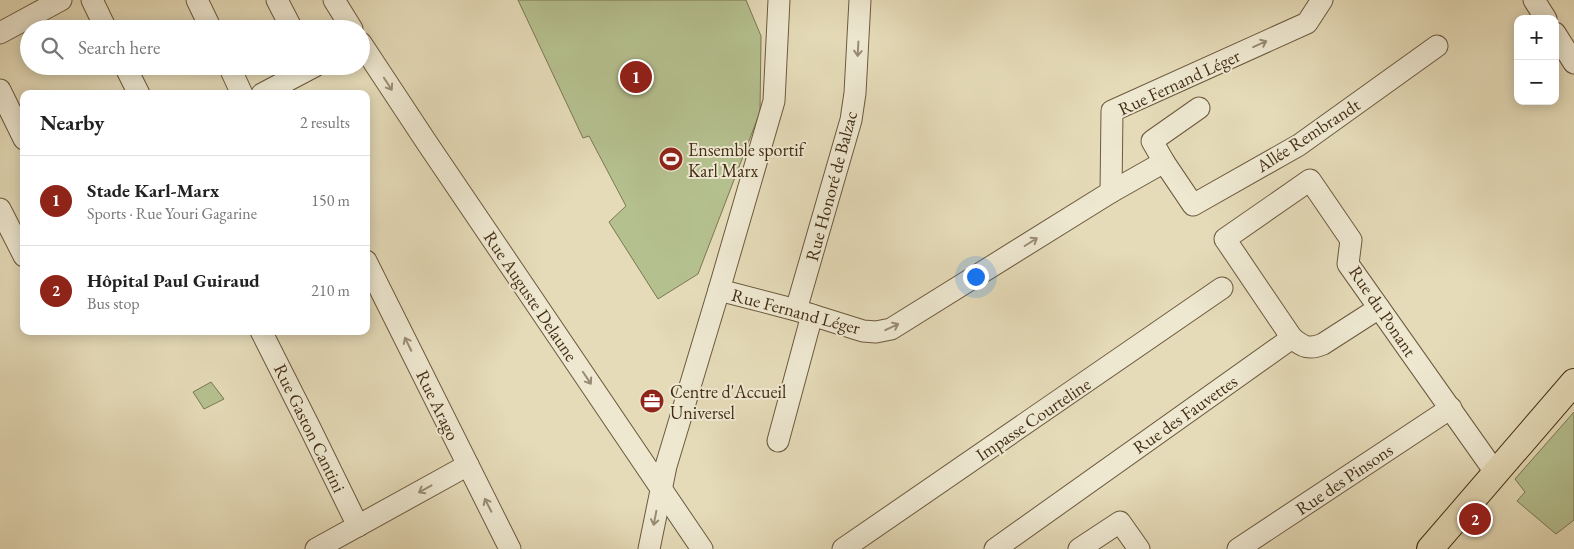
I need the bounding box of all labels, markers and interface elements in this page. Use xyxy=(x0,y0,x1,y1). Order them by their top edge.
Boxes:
map controls xyxy=(1514,15,1559,105)
button: + xyxy=(1514,15,1559,60)
search box xyxy=(20,20,370,75)
icon: search xyxy=(38,34,66,62)
text: Search here xyxy=(78,35,160,60)
one-way arrow xyxy=(1252,39,1267,49)
one-way arrow xyxy=(853,40,862,56)
street label: Rue Fernand Léger xyxy=(1114,44,1244,120)
pin: 1 xyxy=(620,58,652,96)
button: − xyxy=(1514,60,1559,105)
one-way arrow xyxy=(383,77,393,91)
street label: Allée Rembrandt xyxy=(1251,93,1365,178)
street label: Rue Honoré de Balzac xyxy=(800,108,862,264)
text: Nearby xyxy=(40,109,104,136)
text: 2 results xyxy=(300,112,350,133)
place label: Ensemble sportif Karl Marx xyxy=(688,138,807,182)
sports icon: Ensemble sportif Karl Marx xyxy=(658,146,684,172)
text: Stade Karl-Marx xyxy=(87,178,219,203)
text: 1 xyxy=(52,190,60,211)
text: 150 m xyxy=(311,190,350,211)
text: Sports · Rue Youri Gagarine xyxy=(87,203,257,224)
street label: Rue Auguste Delaune xyxy=(479,226,583,366)
one-way arrow xyxy=(1023,237,1037,247)
street label: Rue du Ponant xyxy=(1344,261,1422,361)
your location xyxy=(963,264,989,290)
text: Hôpital Paul Guiraud xyxy=(87,268,260,293)
text: 2 xyxy=(52,280,60,301)
text: 210 m xyxy=(311,280,350,301)
street label: Rue Fernand Léger xyxy=(729,283,863,339)
text: Bus stop xyxy=(87,293,140,314)
one-way arrow xyxy=(885,321,900,331)
one-way arrow xyxy=(403,337,413,352)
street label: Rue Gaston Cantini xyxy=(269,360,351,497)
street label: Rue Arago xyxy=(411,366,465,444)
street label: Rue des Fauvettes xyxy=(1128,369,1242,459)
one-way arrow xyxy=(582,371,592,385)
street label: Impasse Courteline xyxy=(971,372,1095,466)
place label: Centre d'Accueil Universel xyxy=(670,380,786,424)
office icon: Centre d'Accueil Universel xyxy=(639,388,665,414)
street label: Rue des Pinsons xyxy=(1291,438,1397,520)
one-way arrow xyxy=(418,484,433,494)
one-way arrow xyxy=(483,498,493,513)
pin: 2 xyxy=(1459,500,1491,538)
one-way arrow xyxy=(650,510,660,526)

